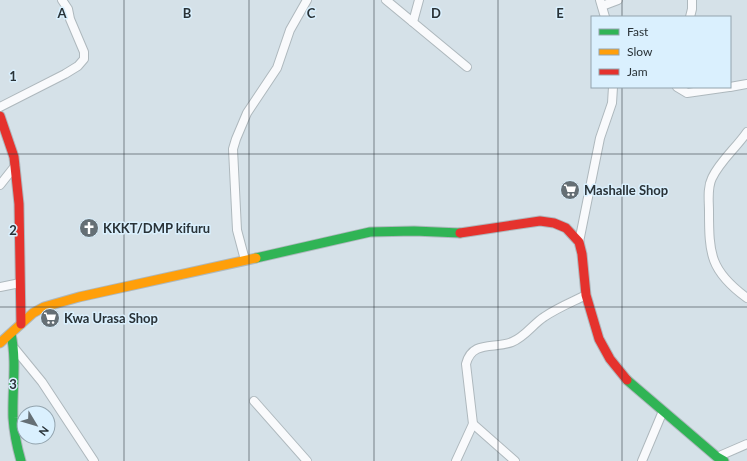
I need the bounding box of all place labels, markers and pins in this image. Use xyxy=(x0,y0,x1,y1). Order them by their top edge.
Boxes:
supermarket icon: Mashalle Shop xyxy=(559,179,581,201)
place label: Mashalle Shop xyxy=(584,182,668,198)
church icon: KKKT/DMP kifuru xyxy=(78,217,100,239)
place label: KKKT/DMP kifuru xyxy=(103,220,210,236)
supermarket icon: Kwa Urasa Shop xyxy=(39,307,61,329)
place label: Kwa Urasa Shop xyxy=(64,310,158,326)

